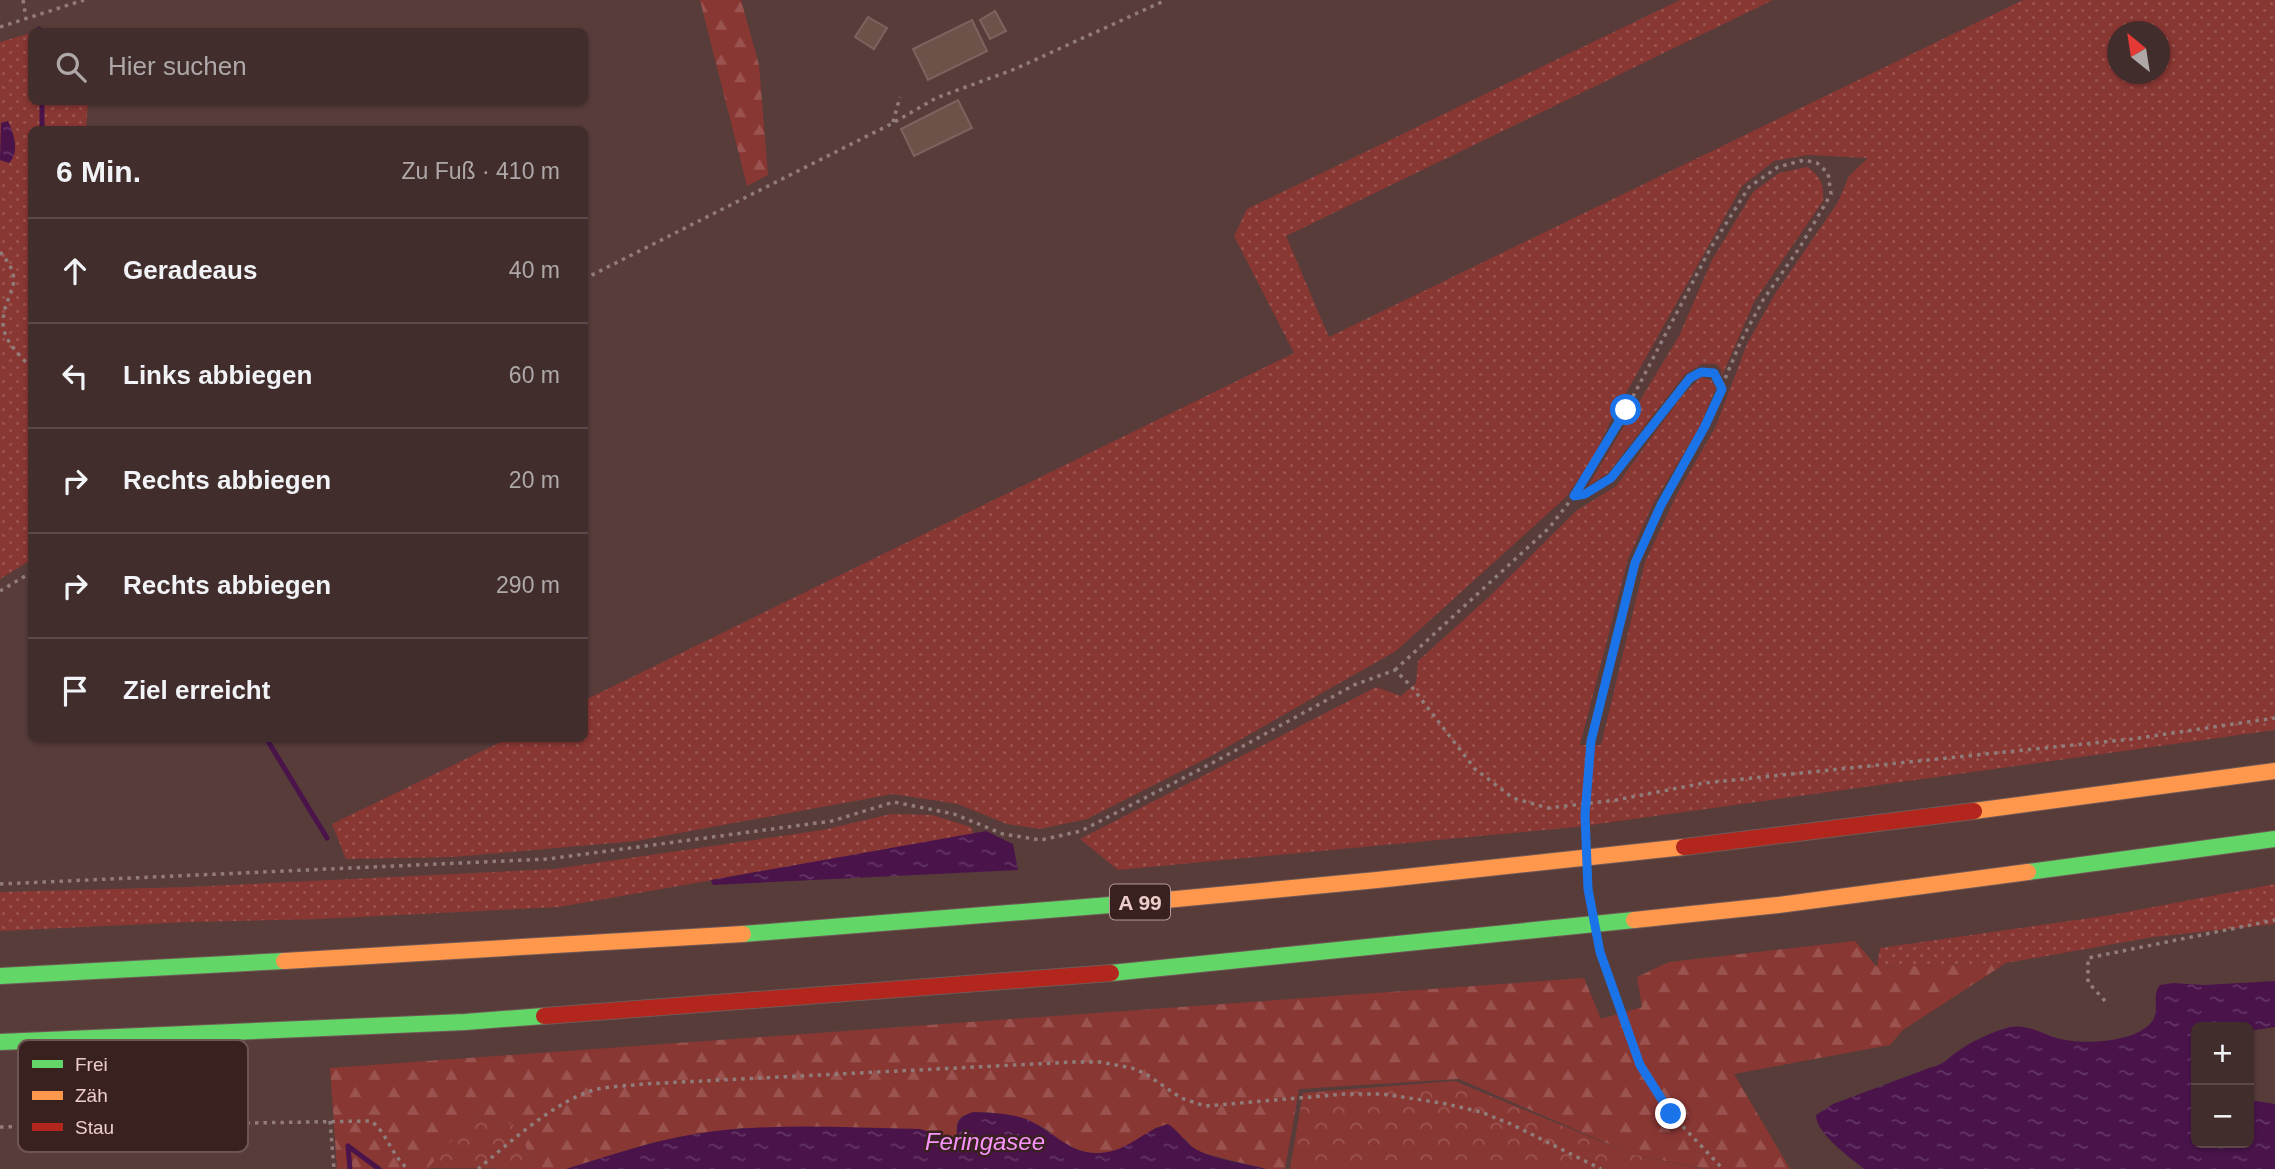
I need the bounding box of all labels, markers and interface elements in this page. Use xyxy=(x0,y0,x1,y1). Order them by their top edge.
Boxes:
north arrow xyxy=(2107,21,2170,84)
search box xyxy=(28,28,588,105)
icon: search xyxy=(52,48,90,86)
text: Hier suchen xyxy=(108,51,247,81)
text: 6 Min. xyxy=(56,155,141,188)
text: Zu Fuß · 410 m xyxy=(402,158,560,184)
icon: ahead xyxy=(56,252,94,290)
text: Geradeaus xyxy=(123,255,257,285)
text: 40 m xyxy=(509,257,560,283)
icon: left xyxy=(56,357,94,395)
text: Links abbiegen xyxy=(123,360,312,390)
text: 60 m xyxy=(509,362,560,388)
route start xyxy=(1610,394,1641,425)
icon: right xyxy=(56,462,94,500)
text: Rechts abbiegen xyxy=(123,465,331,495)
text: 20 m xyxy=(509,467,560,493)
icon: right xyxy=(56,567,94,605)
text: Rechts abbiegen xyxy=(123,570,331,600)
text: 290 m xyxy=(496,572,560,598)
icon: arrive xyxy=(56,672,94,710)
text: Ziel erreicht xyxy=(123,675,270,705)
road number: A 99 xyxy=(1110,884,1170,920)
map controls xyxy=(2191,1022,2254,1148)
button: + xyxy=(2191,1022,2254,1085)
legend xyxy=(18,1040,248,1152)
text: Frei xyxy=(75,1054,108,1075)
text: Zäh xyxy=(75,1085,108,1106)
button: − xyxy=(2191,1085,2254,1148)
route end xyxy=(1655,1098,1686,1129)
text: Stau xyxy=(75,1117,114,1138)
water label: Feringasee xyxy=(925,1128,1045,1155)

